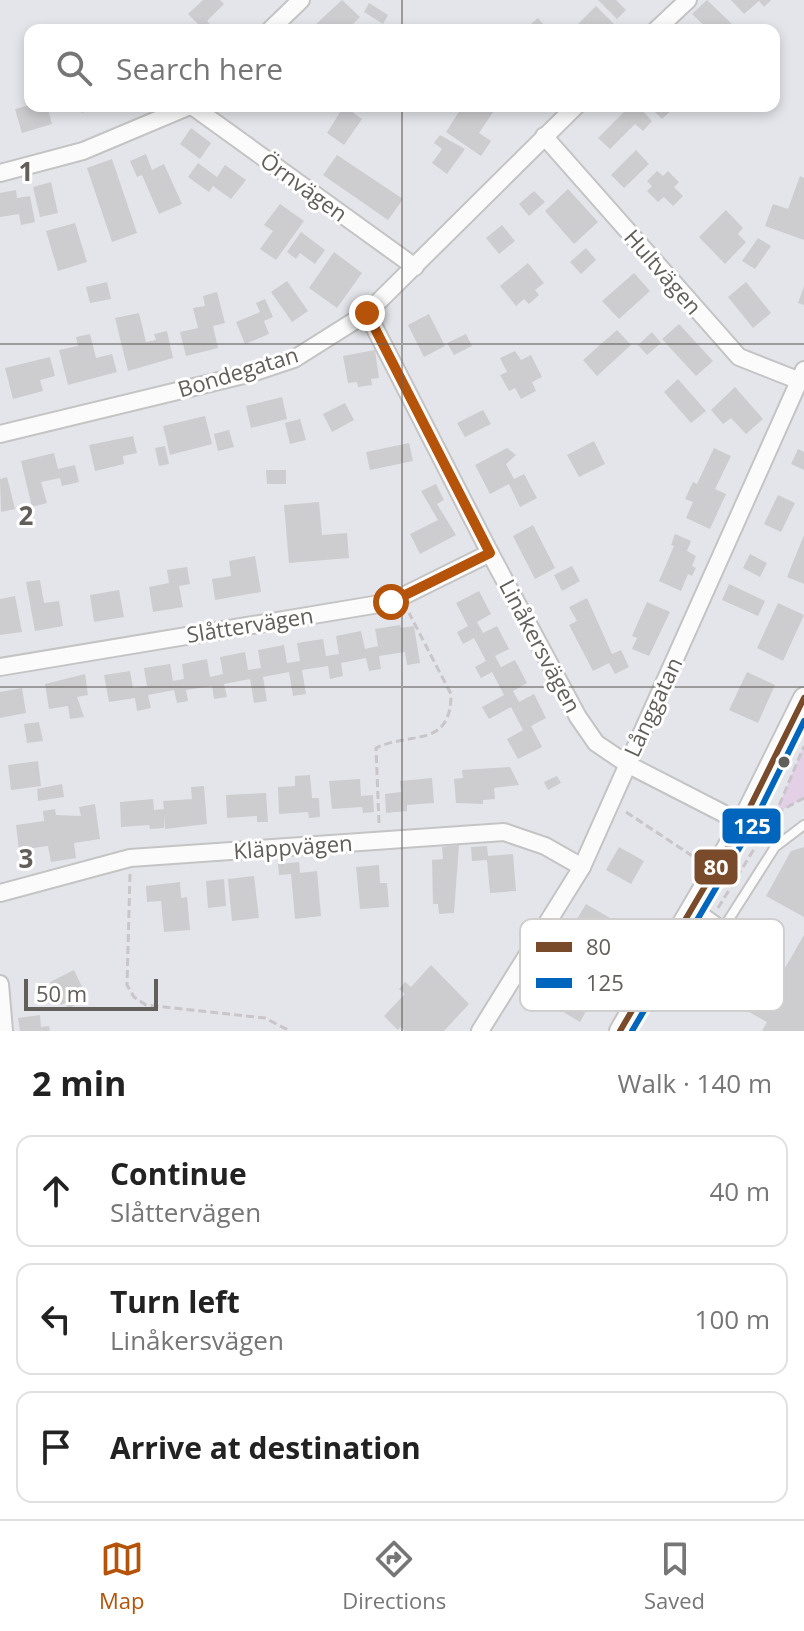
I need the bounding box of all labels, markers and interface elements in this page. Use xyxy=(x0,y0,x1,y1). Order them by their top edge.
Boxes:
search box xyxy=(24,24,780,112)
icon: search xyxy=(52,46,96,90)
text: Search here xyxy=(116,48,283,89)
street label: Örnvägen xyxy=(255,144,354,228)
text: 1 xyxy=(19,153,33,189)
street label: Hultvägen xyxy=(618,222,709,320)
route end xyxy=(349,295,385,331)
street label: Bondegatan xyxy=(174,339,302,404)
text: 2 xyxy=(19,497,34,533)
street label: Linåkersvägen xyxy=(493,574,589,718)
route start xyxy=(373,584,409,620)
street label: Slåttervägen xyxy=(184,599,315,649)
street label: Långgatan xyxy=(616,652,688,761)
unlabelled marker xyxy=(776,754,792,770)
line badge: 125 xyxy=(721,807,782,845)
text: 125 xyxy=(733,810,771,840)
street label: Kläppvägen xyxy=(232,827,353,865)
text: 3 xyxy=(19,840,33,876)
line badge: 80 xyxy=(693,848,739,886)
text: 80 xyxy=(703,851,729,881)
legend xyxy=(520,919,784,1011)
text: 80 xyxy=(586,931,611,961)
text: 125 xyxy=(586,967,624,997)
scale bar xyxy=(24,975,158,1011)
text: 50 m xyxy=(36,978,87,1008)
text: 2 min xyxy=(32,1060,126,1106)
text: Walk · 140 m xyxy=(618,1065,772,1101)
text: Continue xyxy=(110,1153,247,1194)
icon: ahead xyxy=(34,1169,78,1213)
text: 40 m xyxy=(709,1173,770,1209)
text: Slåttervägen xyxy=(110,1194,261,1230)
text: Turn left xyxy=(110,1281,240,1322)
icon: left xyxy=(34,1297,78,1341)
text: 100 m xyxy=(695,1301,770,1337)
text: Linåkersvägen xyxy=(110,1322,284,1358)
icon: arrive xyxy=(34,1425,78,1469)
text: Arrive at destination xyxy=(110,1427,421,1468)
tab: Map xyxy=(99,1537,144,1615)
tab: Directions xyxy=(342,1537,446,1615)
tab: Saved xyxy=(644,1537,705,1615)

